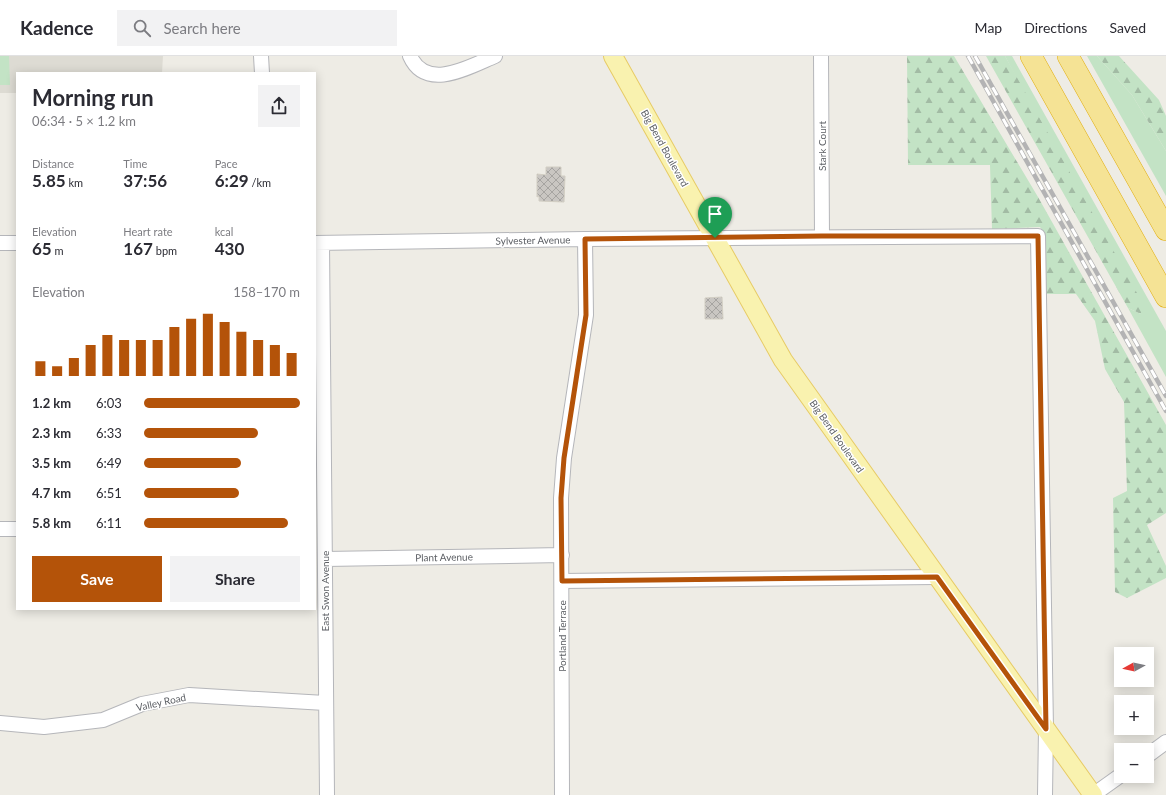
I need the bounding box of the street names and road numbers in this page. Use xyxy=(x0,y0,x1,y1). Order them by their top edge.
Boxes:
street label: Big Bend Boulevard xyxy=(639,107,691,189)
street label: Stark Court xyxy=(816,121,828,171)
street label: Sylvester Avenue xyxy=(495,233,571,247)
street label: Big Bend Boulevard xyxy=(807,397,867,475)
street label: Plant Avenue xyxy=(415,550,473,564)
street label: East Swon Avenue xyxy=(319,551,331,631)
street label: Portland Terrace xyxy=(556,600,568,672)
street label: Valley Road xyxy=(135,691,187,713)

